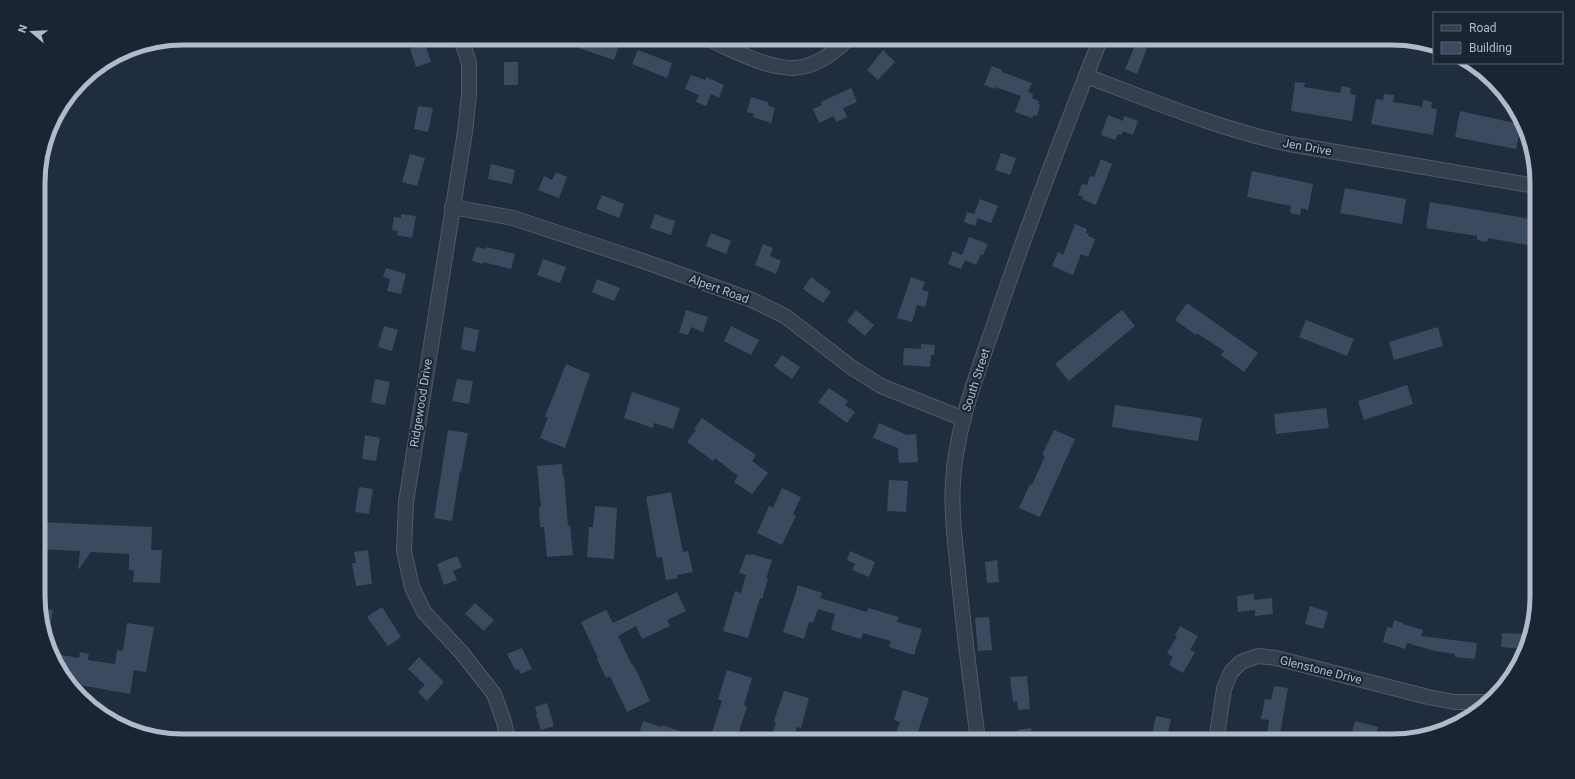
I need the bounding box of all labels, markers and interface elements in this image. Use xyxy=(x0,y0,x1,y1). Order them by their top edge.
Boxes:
north arrow xyxy=(12,12,52,52)
legend xyxy=(1433,12,1563,64)
text: Road xyxy=(1469,21,1497,35)
text: N xyxy=(16,23,31,35)
text: Building xyxy=(1469,41,1512,55)
street label: Jen Drive xyxy=(1281,136,1333,158)
street label: Alpert Road xyxy=(687,272,751,306)
street label: South Street xyxy=(959,347,993,413)
street label: Ridgewood Drive xyxy=(407,358,435,448)
street label: Glenstone Drive xyxy=(1279,653,1363,687)

